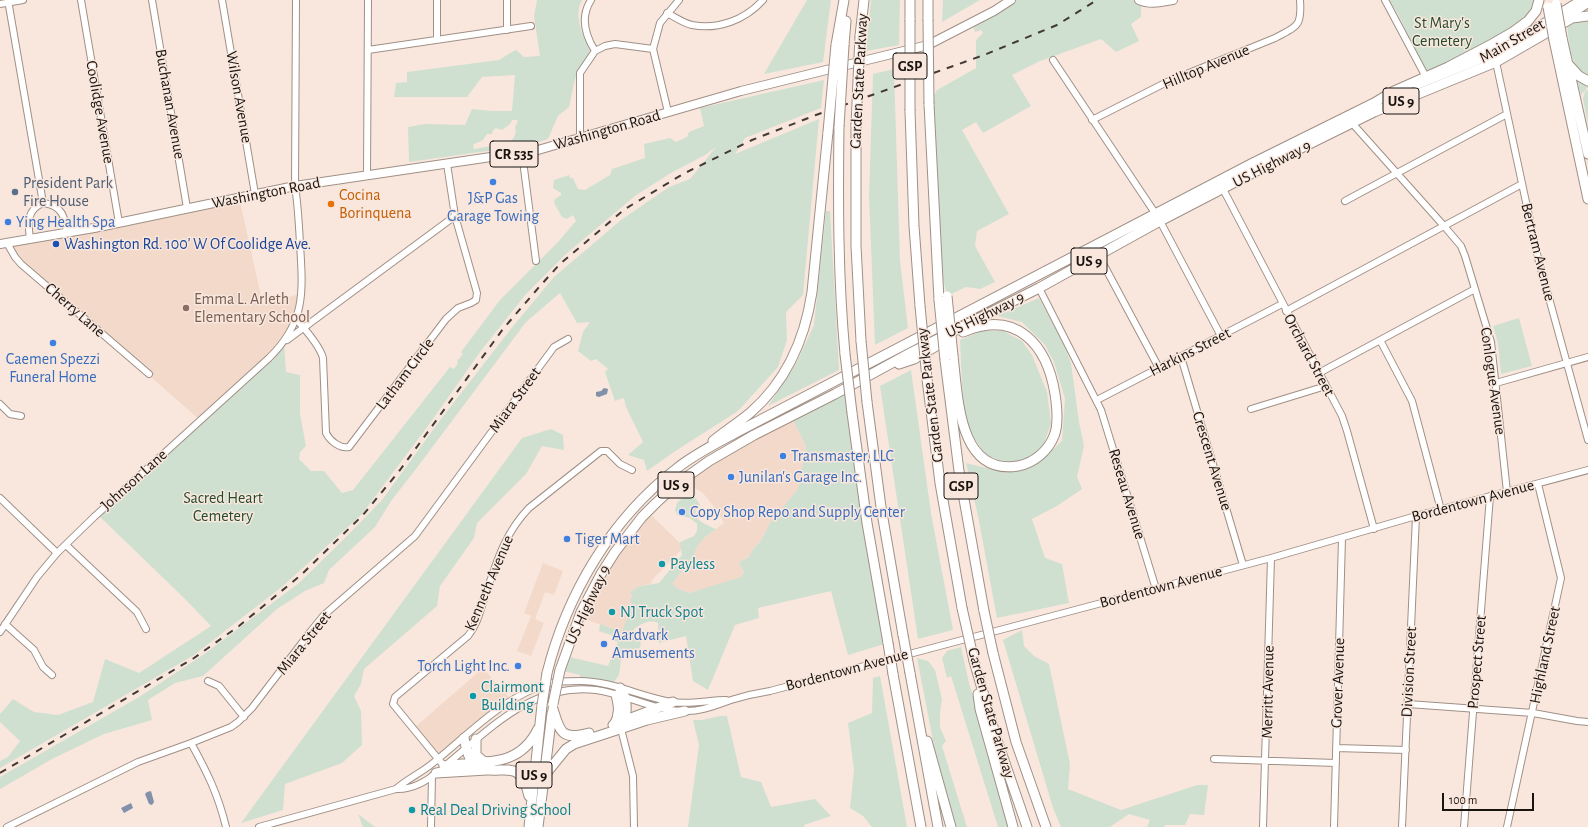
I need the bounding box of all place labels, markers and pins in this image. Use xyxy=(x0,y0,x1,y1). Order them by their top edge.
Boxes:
place label: President Park Fire House xyxy=(23,173,113,211)
marker: J&P Gas Garage Towing xyxy=(488,177,498,187)
place label: Cocina Borinquena xyxy=(339,185,412,223)
marker: President Park Fire House xyxy=(10,187,20,197)
place label: J&P Gas Garage Towing xyxy=(447,188,539,226)
marker: Cocina Borinquena xyxy=(326,199,336,209)
place label: Ying Health Spa xyxy=(16,212,115,232)
marker: Ying Health Spa xyxy=(3,217,13,227)
place label: Washington Rd. 100' W Of Coolidge Ave. xyxy=(64,234,311,254)
marker: Washington Rd. 100' W Of Coolidge Ave. xyxy=(51,239,61,249)
place label: Emma L. Arleth Elementary School xyxy=(194,289,310,327)
marker: Emma L. Arleth Elementary School xyxy=(181,303,191,313)
marker: Caemen Spezzi Funeral Home xyxy=(48,338,58,348)
place label: Caemen Spezzi Funeral Home xyxy=(6,349,100,387)
place label: Transmaster, LLC xyxy=(791,446,894,466)
marker: Transmaster, LLC xyxy=(778,451,788,461)
place label: Junilan's Garage Inc. xyxy=(739,467,862,487)
marker: Junilan's Garage Inc. xyxy=(726,472,736,482)
place label: Copy Shop Repo and Supply Center xyxy=(690,502,905,522)
marker: Copy Shop Repo and Supply Center xyxy=(677,507,687,517)
place label: Tiger Mart xyxy=(575,529,640,549)
marker: Tiger Mart xyxy=(562,534,572,544)
place label: Payless xyxy=(670,554,715,574)
marker: Payless xyxy=(657,559,667,569)
place label: NJ Truck Spot xyxy=(620,602,703,622)
marker: NJ Truck Spot xyxy=(607,607,617,617)
place label: Aardvark Amusements xyxy=(612,625,695,663)
marker: Aardvark Amusements xyxy=(599,639,609,649)
place label: Torch Light Inc. xyxy=(417,656,510,676)
marker: Torch Light Inc. xyxy=(513,661,523,671)
place label: Clairmont Building xyxy=(481,677,544,715)
marker: Clairmont Building xyxy=(468,691,478,701)
place label: Real Deal Driving School xyxy=(420,800,571,820)
marker: Real Deal Driving School xyxy=(407,805,417,815)

